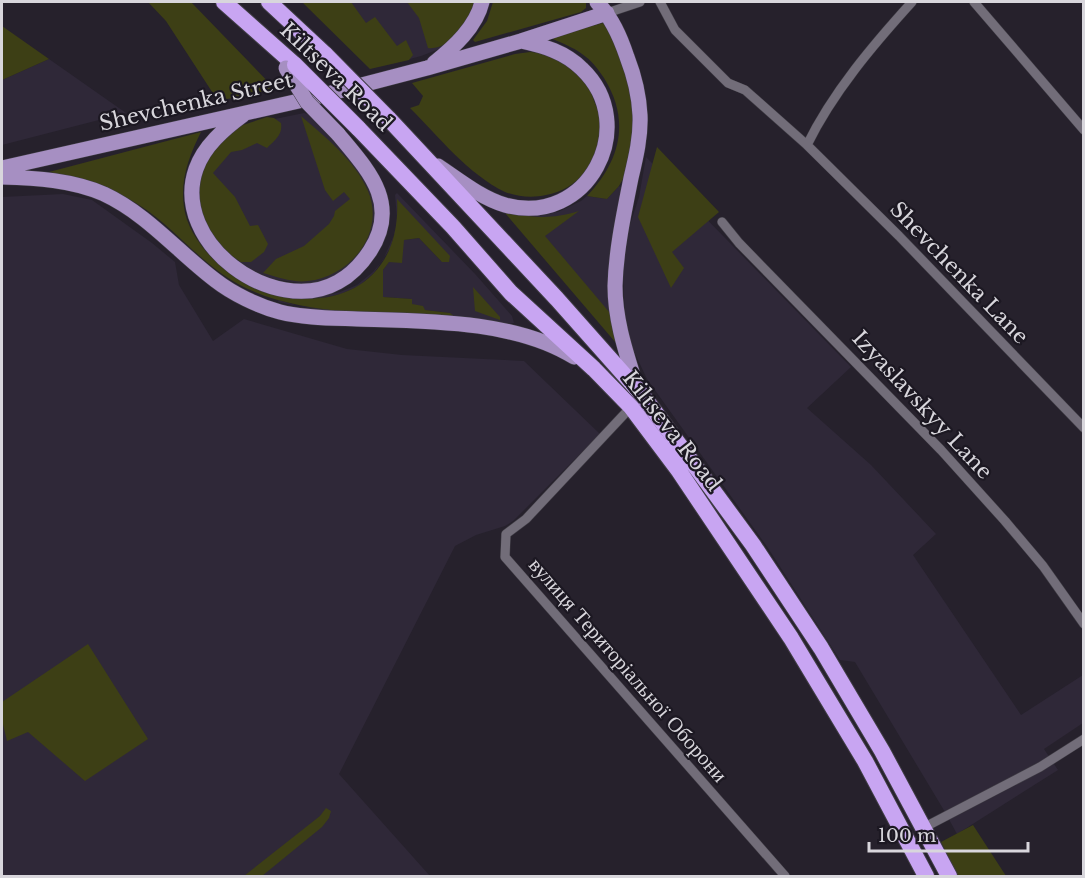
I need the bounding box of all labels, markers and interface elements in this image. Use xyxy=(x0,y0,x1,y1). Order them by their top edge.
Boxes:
street label: Kiltseva Road xyxy=(275,17,397,137)
street label: Shevchenka Street xyxy=(97,67,295,137)
street label: Shevchenka Lane xyxy=(884,196,1034,350)
street label: Izyaslavskyy Lane xyxy=(847,325,997,485)
street label: Kiltseva Road xyxy=(617,366,727,496)
street label: вулиця Територіальної Оборони xyxy=(523,552,733,788)
scale bar xyxy=(869,815,1028,853)
text: 100 m xyxy=(878,825,936,847)

